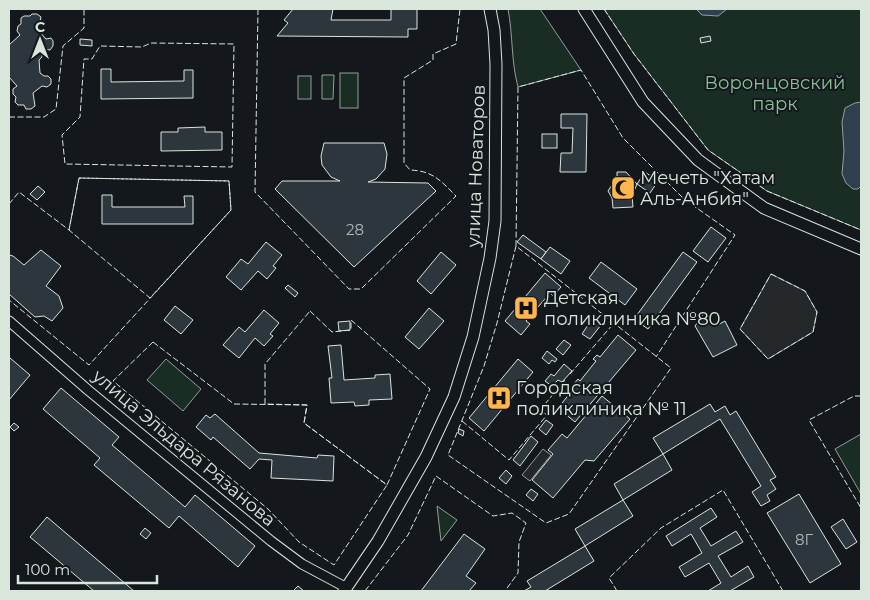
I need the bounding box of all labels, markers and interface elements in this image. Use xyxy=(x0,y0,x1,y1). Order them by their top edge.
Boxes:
north arrow xyxy=(15,15,65,65)
text: С xyxy=(35,18,45,36)
park label: Воронцовский парк xyxy=(705,72,845,115)
street label: улица Новаторов xyxy=(462,84,490,249)
place label: Мечеть "Хатам Аль-Анбия" xyxy=(640,167,775,210)
mosque icon: Мечеть "Хатам Аль-Анбия" xyxy=(610,175,636,201)
house number: 28 xyxy=(346,220,364,239)
place label: Детская поликлиника №80 xyxy=(544,287,721,330)
hospital icon: Детская поликлиника №80 xyxy=(513,295,539,321)
street label: улица Эльдара Рязанова xyxy=(87,364,280,531)
place label: Городская поликлиника № 11 xyxy=(516,377,687,420)
hospital icon: Городская поликлиника № 11 xyxy=(486,385,512,411)
house number: 8Г xyxy=(795,530,813,549)
scale bar xyxy=(18,552,156,584)
text: 100 m xyxy=(25,560,70,579)

